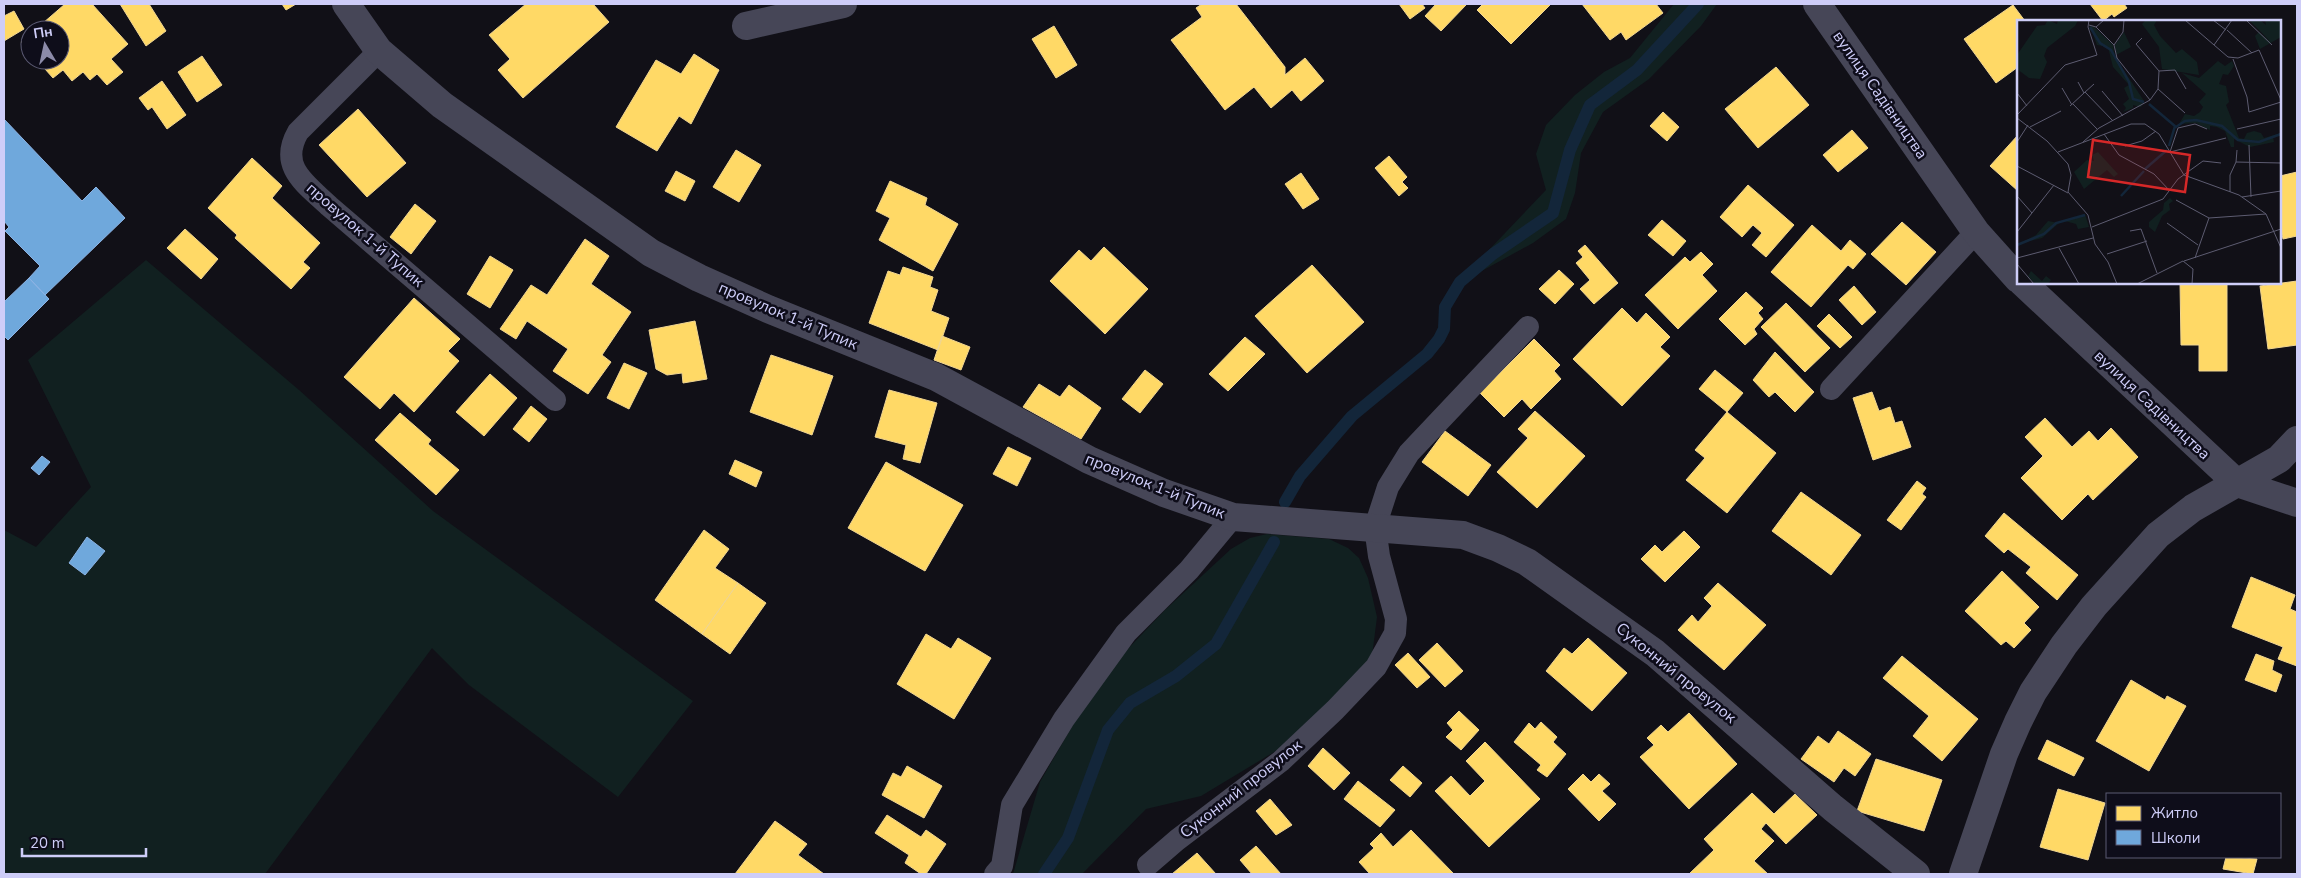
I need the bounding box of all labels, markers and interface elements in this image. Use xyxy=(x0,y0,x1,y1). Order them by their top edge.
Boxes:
north arrow xyxy=(20,20,70,70)
inset map xyxy=(2017,20,2281,284)
text: Пн xyxy=(32,22,54,44)
street label: вулиця Садівництва xyxy=(1828,27,1932,163)
street label: провулок 1-й Тупик xyxy=(302,178,429,293)
street label: провулок 1-й Тупик xyxy=(715,277,861,355)
street label: вулиця Садівництва xyxy=(2089,345,2215,465)
street label: провулок 1-й Тупик xyxy=(1082,448,1229,524)
street label: Суконний провулок xyxy=(1611,618,1741,729)
street label: Суконний провулок xyxy=(1175,734,1307,844)
legend xyxy=(2106,793,2281,858)
text: Житло xyxy=(2151,803,2198,823)
scale bar xyxy=(22,826,146,858)
text: Школи xyxy=(2151,828,2200,848)
text: 20 m xyxy=(30,833,65,853)

